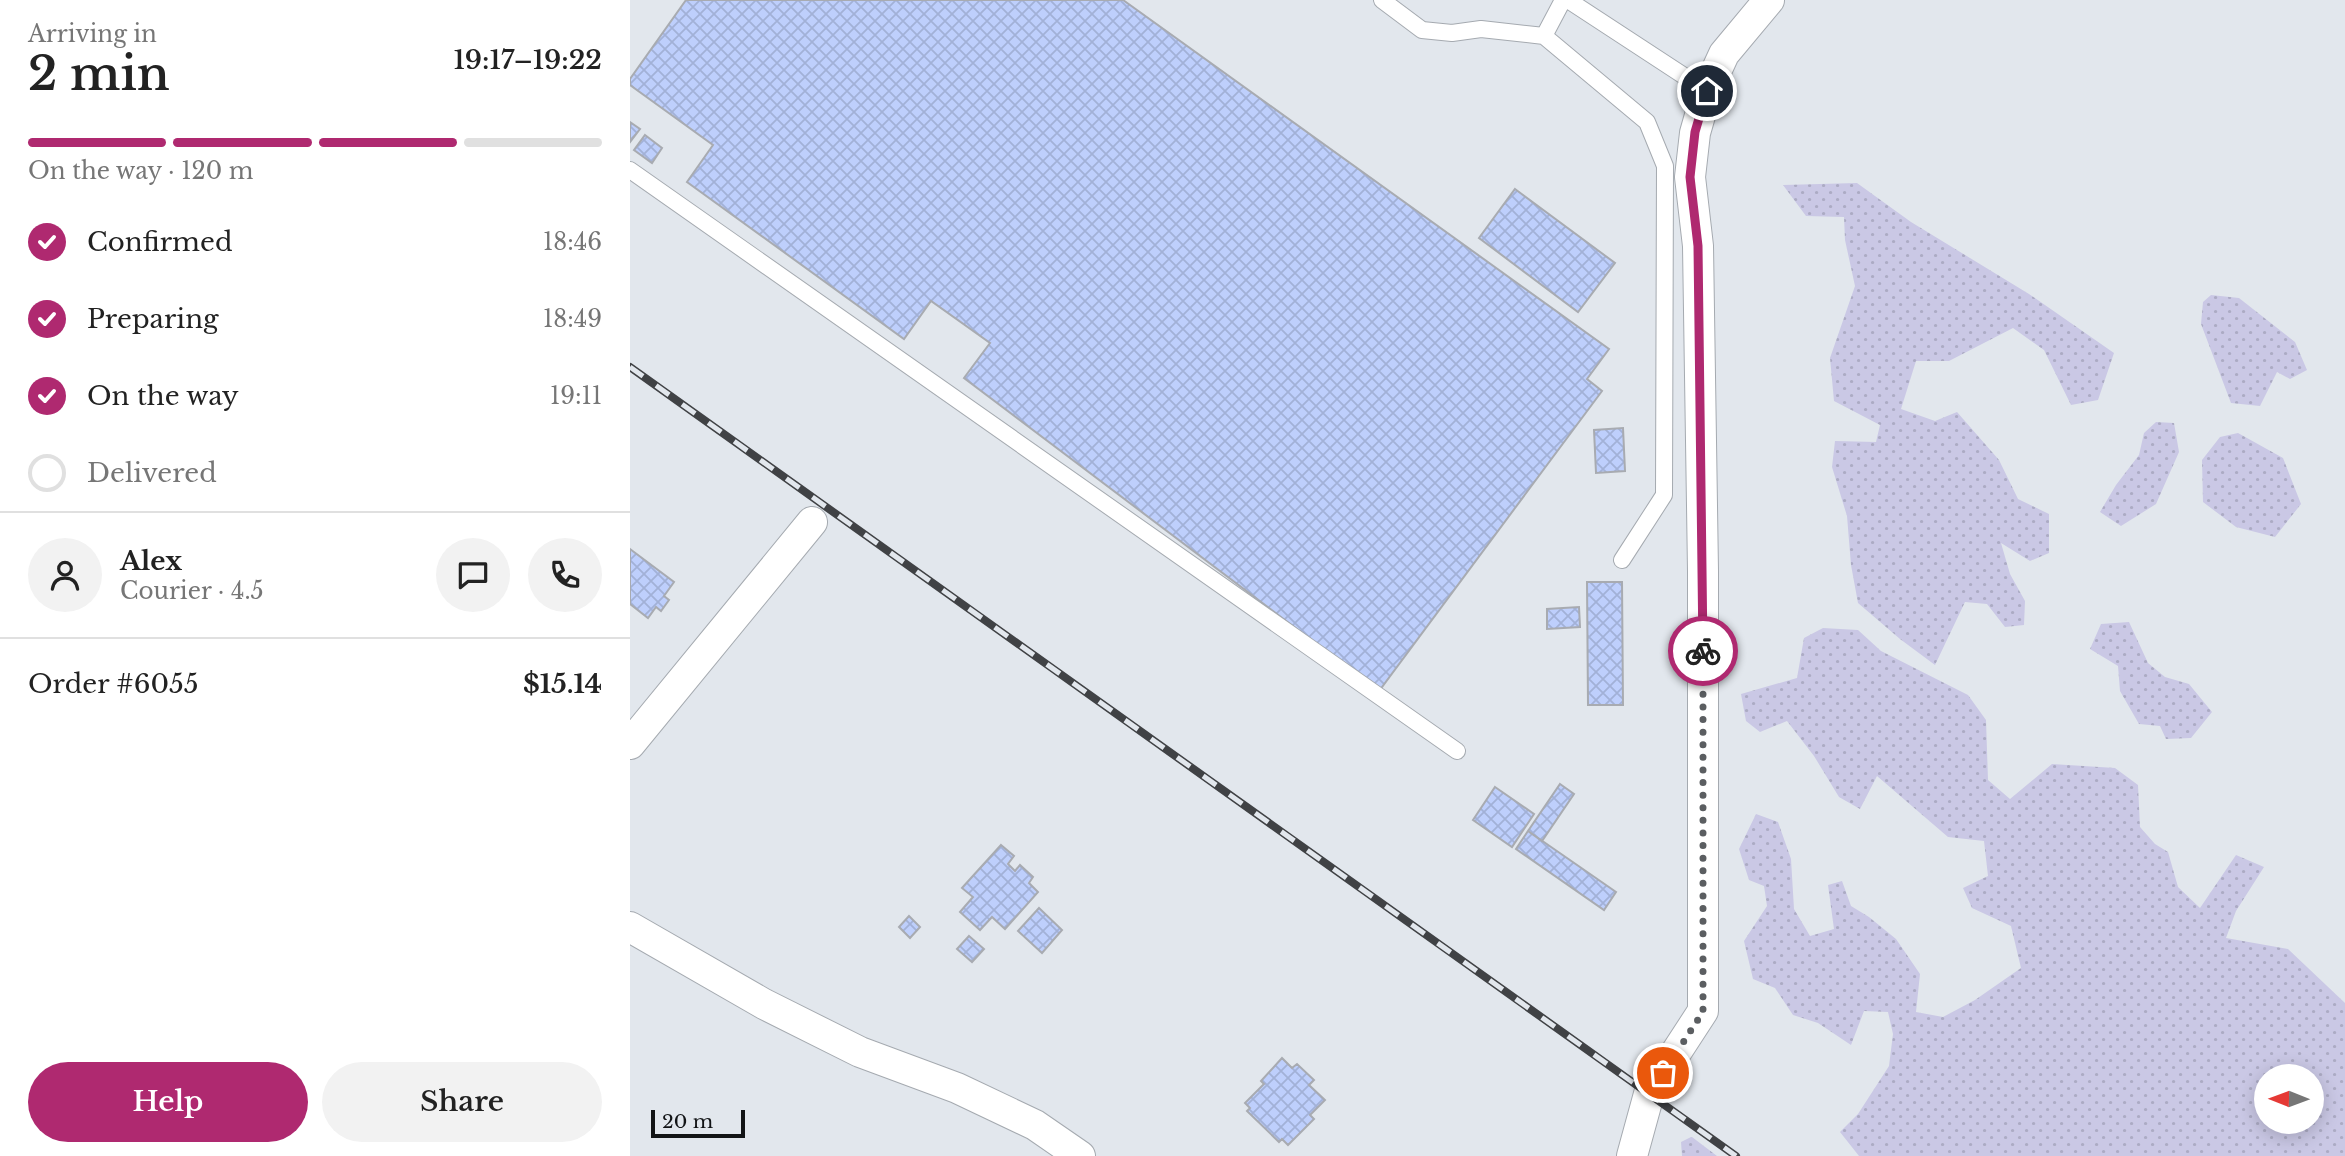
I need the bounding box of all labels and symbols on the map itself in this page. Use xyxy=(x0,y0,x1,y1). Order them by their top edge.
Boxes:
pin xyxy=(1677,61,1737,121)
courier xyxy=(1668,616,1738,686)
pin xyxy=(1633,1043,1693,1103)
north arrow xyxy=(2254,1064,2324,1134)
scale bar xyxy=(651,1107,746,1139)

